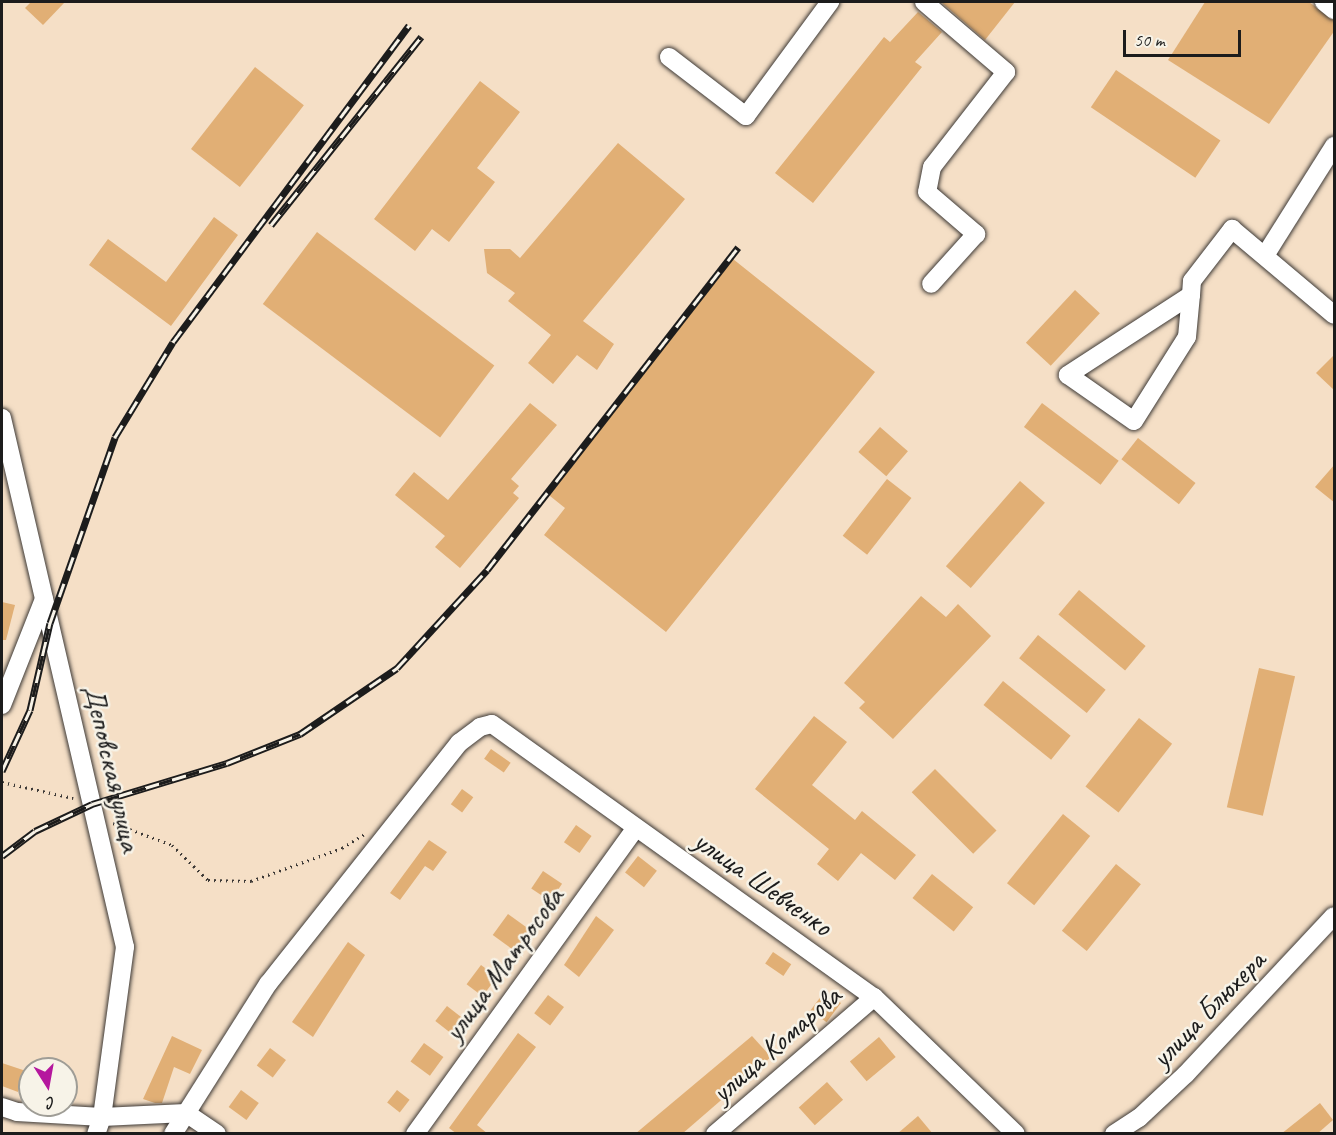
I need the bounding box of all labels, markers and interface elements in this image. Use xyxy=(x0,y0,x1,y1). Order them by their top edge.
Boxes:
scale bar xyxy=(1126,18,1244,56)
text: 50 m xyxy=(1134,29,1165,51)
street label: Деповская улица xyxy=(76,680,150,856)
street label: улица Шевченко xyxy=(686,822,840,944)
street label: улица Матросова xyxy=(435,880,571,1048)
street label: улица Блюхера xyxy=(1143,942,1273,1076)
street label: улица Комарова xyxy=(704,978,848,1110)
north arrow xyxy=(18,1057,78,1117)
text: С xyxy=(45,1092,57,1113)

